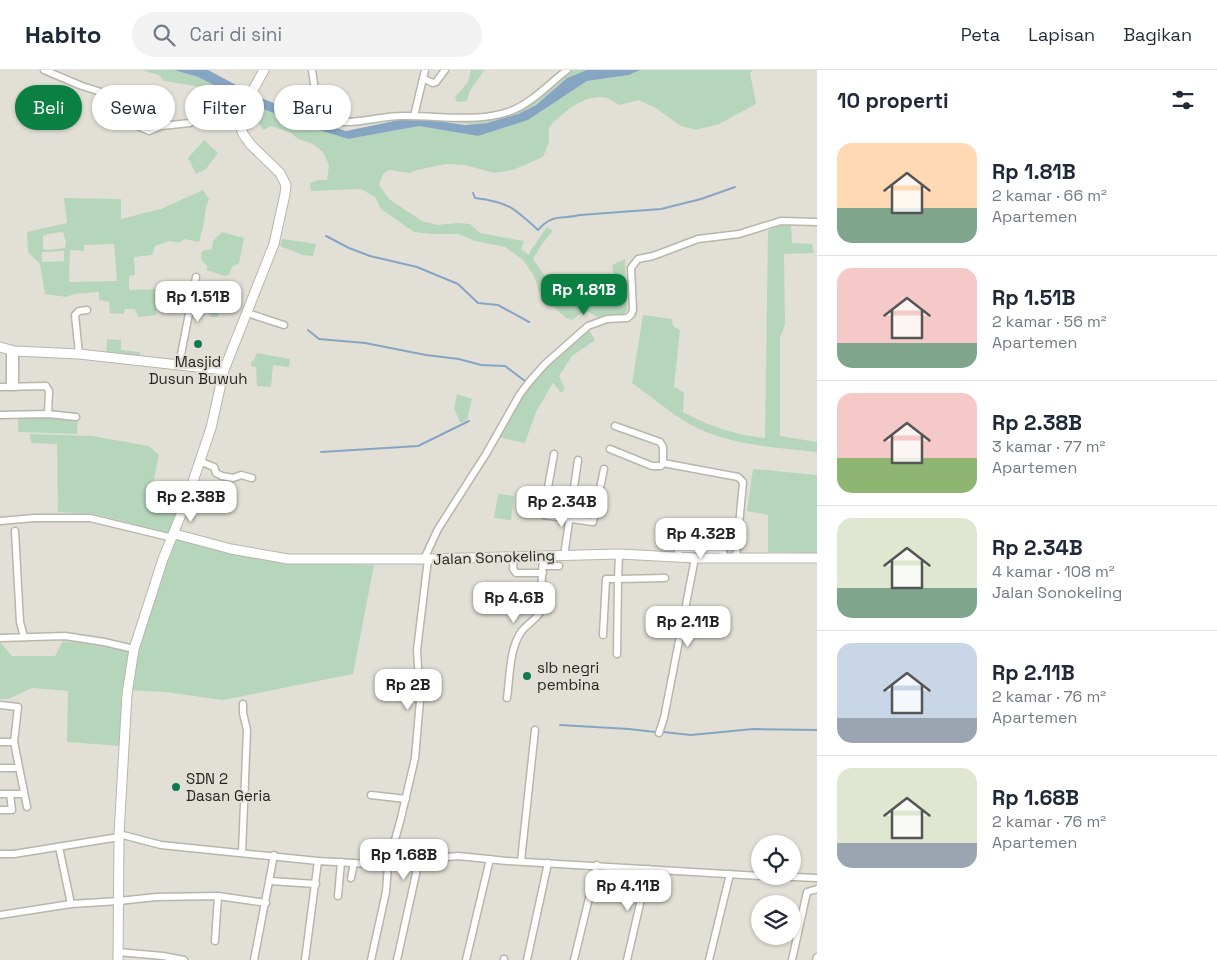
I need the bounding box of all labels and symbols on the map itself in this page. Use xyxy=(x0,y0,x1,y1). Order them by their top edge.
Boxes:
pin: Rp 1.81B xyxy=(532,274,636,316)
pin: Rp 1.51B xyxy=(146,280,250,323)
marker: Masjid Dusun Buwuh xyxy=(192,338,204,350)
place label: Masjid Dusun Buwuh xyxy=(149,352,247,388)
pin: Rp 2.38B xyxy=(139,480,243,523)
pin: Rp 2.34B xyxy=(510,486,614,528)
pin: Rp 4.32B xyxy=(649,518,753,560)
street label: Jalan Sonokeling xyxy=(433,545,555,569)
pin: Rp 4.6B xyxy=(468,582,560,624)
pin: Rp 2.11B xyxy=(636,606,740,648)
place label: slb negri pembina xyxy=(537,658,600,694)
pin: Rp 2B xyxy=(373,668,443,711)
marker: slb negri pembina xyxy=(521,670,533,682)
place label: SDN 2 Dasan Geria xyxy=(186,769,271,805)
marker: SDN 2 Dasan Geria xyxy=(170,781,182,793)
pin: Rp 1.68B xyxy=(352,838,456,881)
pin: Rp 4.11B xyxy=(576,870,680,912)

